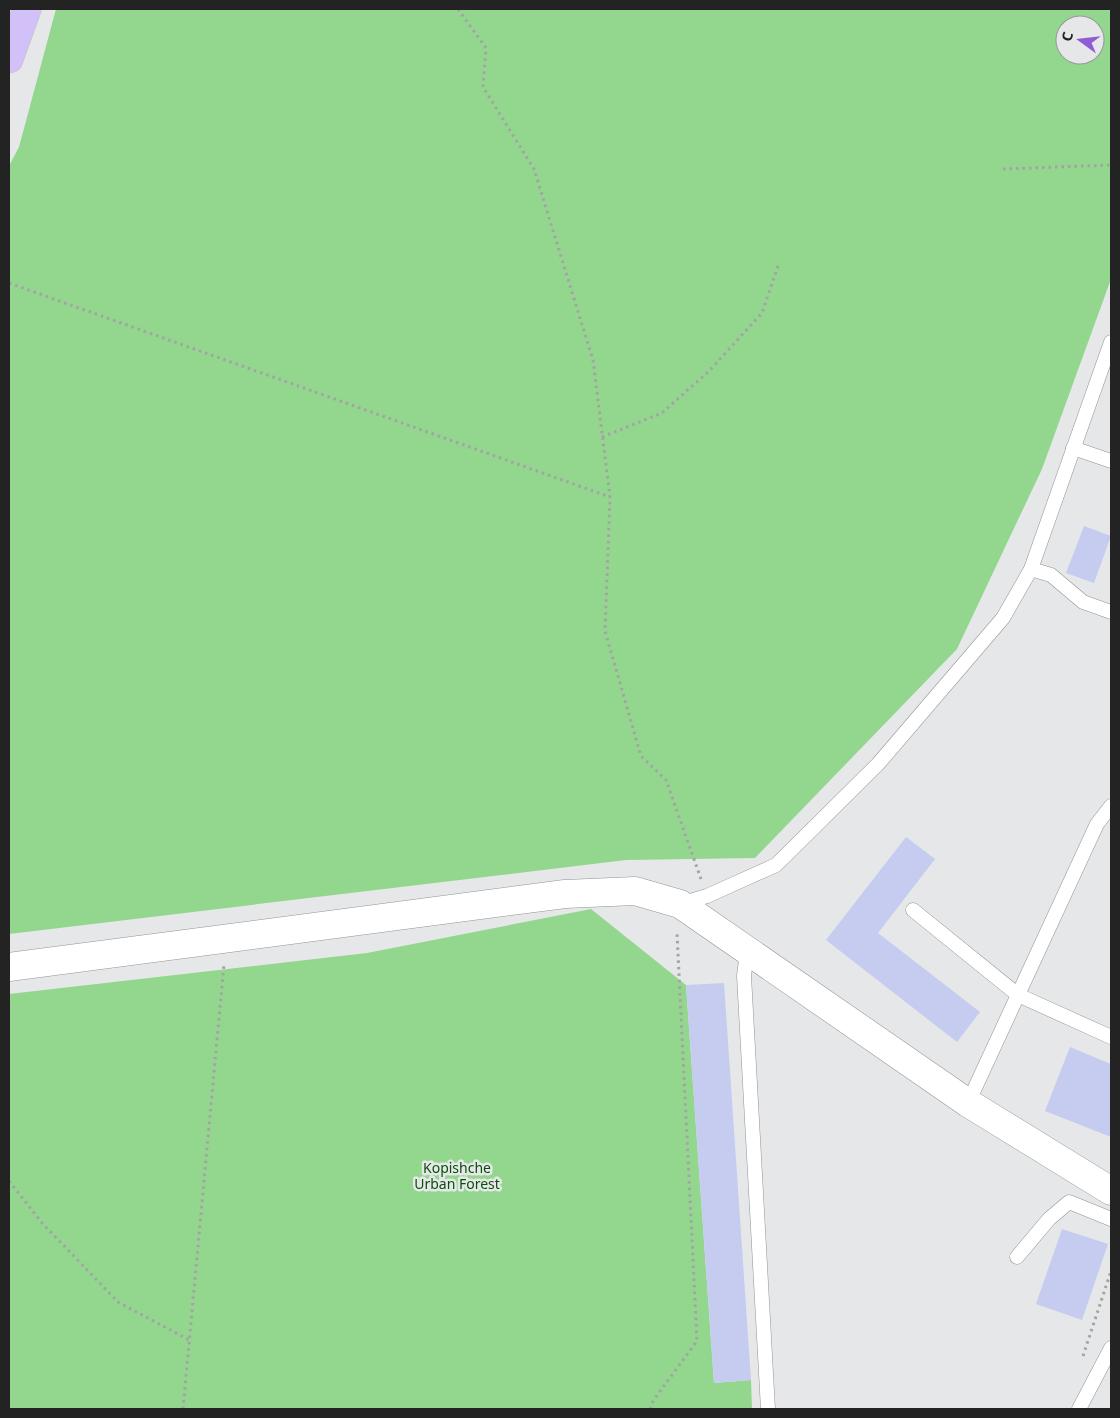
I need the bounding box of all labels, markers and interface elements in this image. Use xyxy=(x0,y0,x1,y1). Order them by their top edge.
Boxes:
north arrow xyxy=(1055,15,1105,65)
text: С xyxy=(1057,30,1077,43)
park label: Kopishche Urban Forest xyxy=(414,1158,500,1193)

